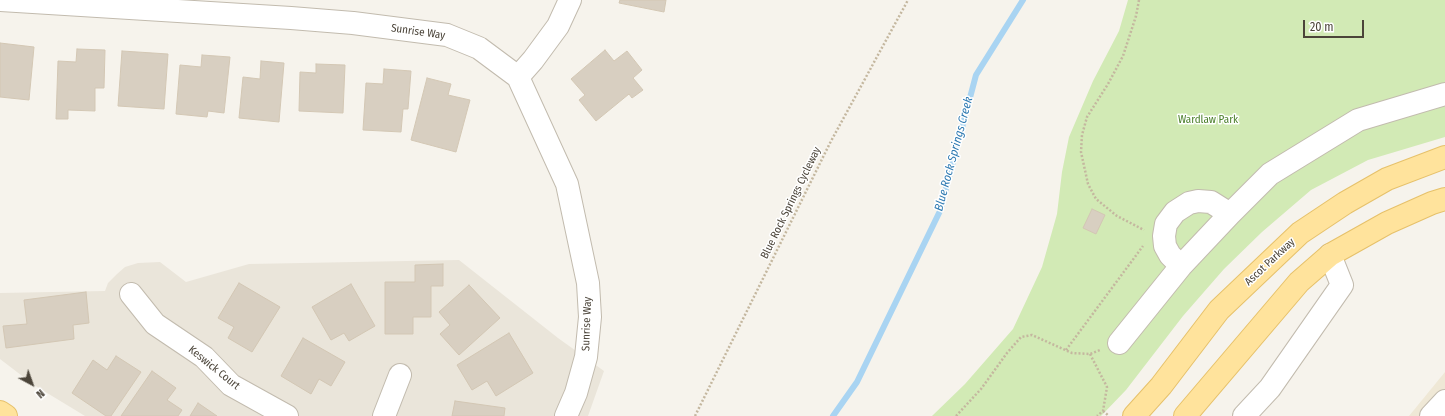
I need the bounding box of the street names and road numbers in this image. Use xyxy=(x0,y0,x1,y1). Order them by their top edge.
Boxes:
street label: Sunrise Way xyxy=(390,22,446,42)
street label: Blue Rock Springs Cycleway xyxy=(758,145,824,261)
street label: Ascot Parkway xyxy=(1242,235,1298,289)
street label: Sunrise Way xyxy=(579,297,595,351)
street label: Keswick Court xyxy=(186,343,242,393)

